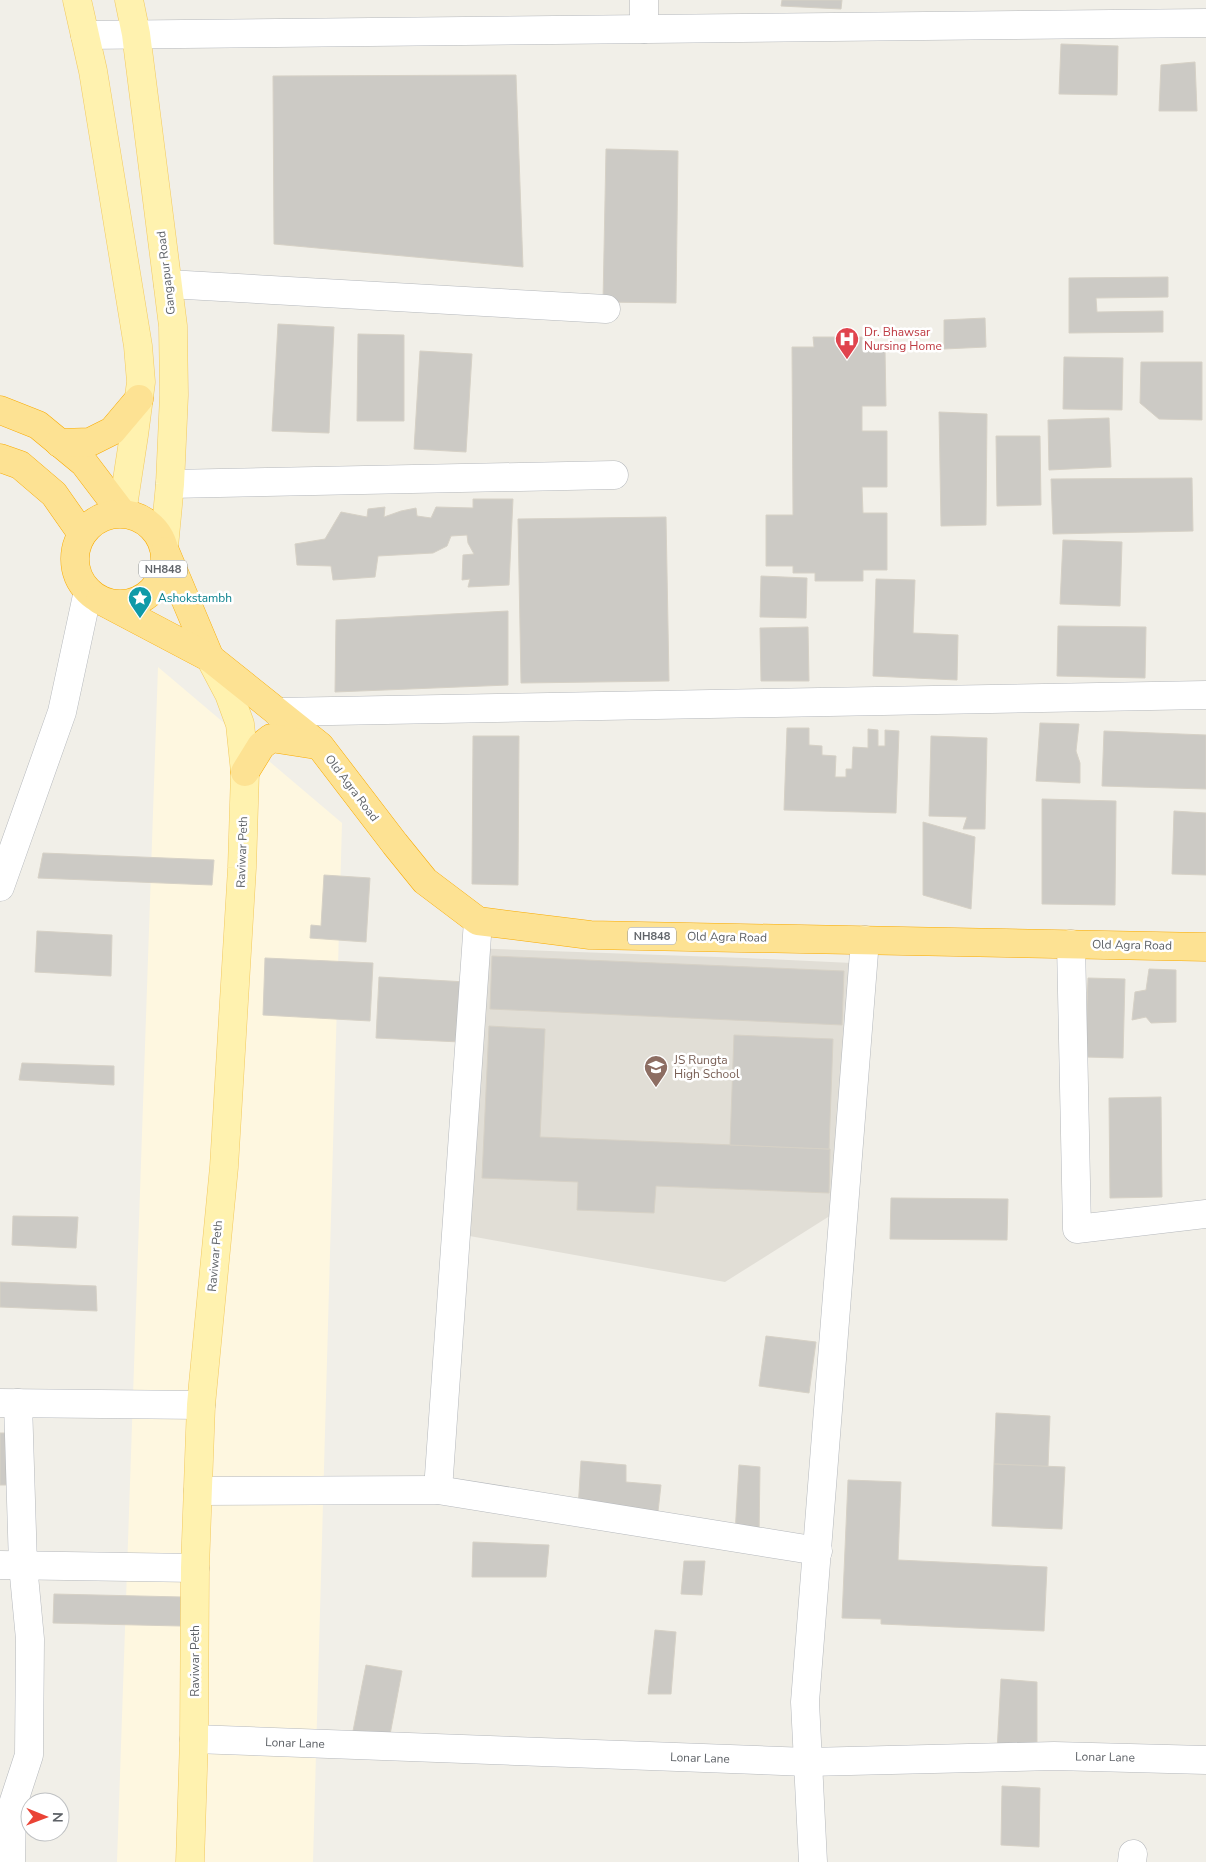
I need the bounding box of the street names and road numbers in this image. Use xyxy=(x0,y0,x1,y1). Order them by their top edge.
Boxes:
street label: Gangapur Road xyxy=(153,230,179,316)
road number: NH848 xyxy=(139,560,187,578)
street label: Old Agra Road xyxy=(322,751,382,825)
street label: Raviwar Peth xyxy=(233,816,251,888)
road number: NH848 xyxy=(628,928,676,944)
street label: Old Agra Road xyxy=(687,928,767,946)
street label: Old Agra Road xyxy=(1092,936,1172,954)
street label: Raviwar Peth xyxy=(204,1220,226,1292)
street label: Raviwar Peth xyxy=(187,1625,203,1697)
street label: Lonar Lane xyxy=(265,1734,325,1752)
street label: Lonar Lane xyxy=(1075,1748,1135,1766)
street label: Lonar Lane xyxy=(670,1749,730,1767)

